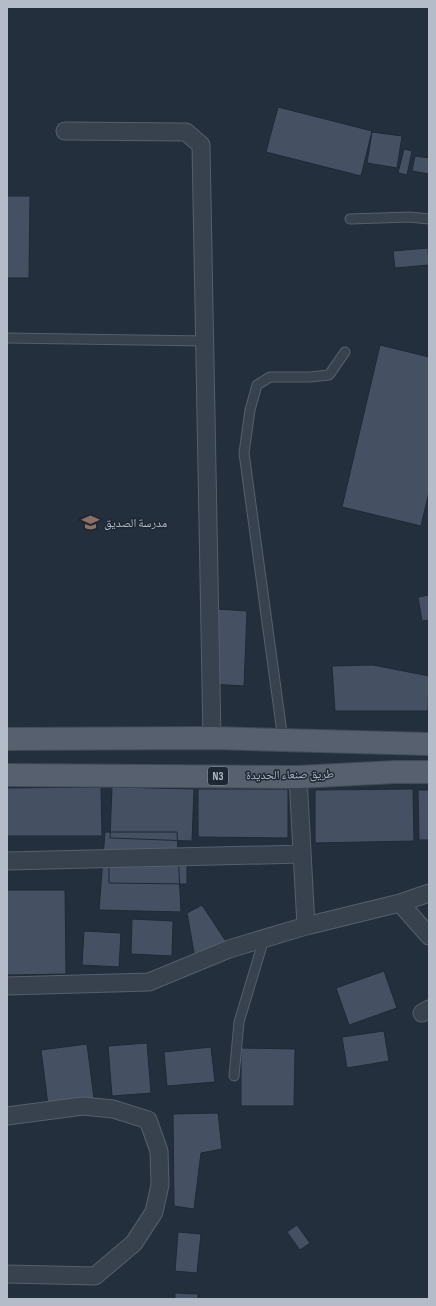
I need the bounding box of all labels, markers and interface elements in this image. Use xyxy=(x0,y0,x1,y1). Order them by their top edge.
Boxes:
school or university icon: مدرسة الصديق xyxy=(81,513,101,533)
place label: مدرسة الصديق xyxy=(104,516,167,531)
road number: N3 xyxy=(208,767,228,785)
street label: طريق صنعاء الحديدة xyxy=(246,767,334,783)

